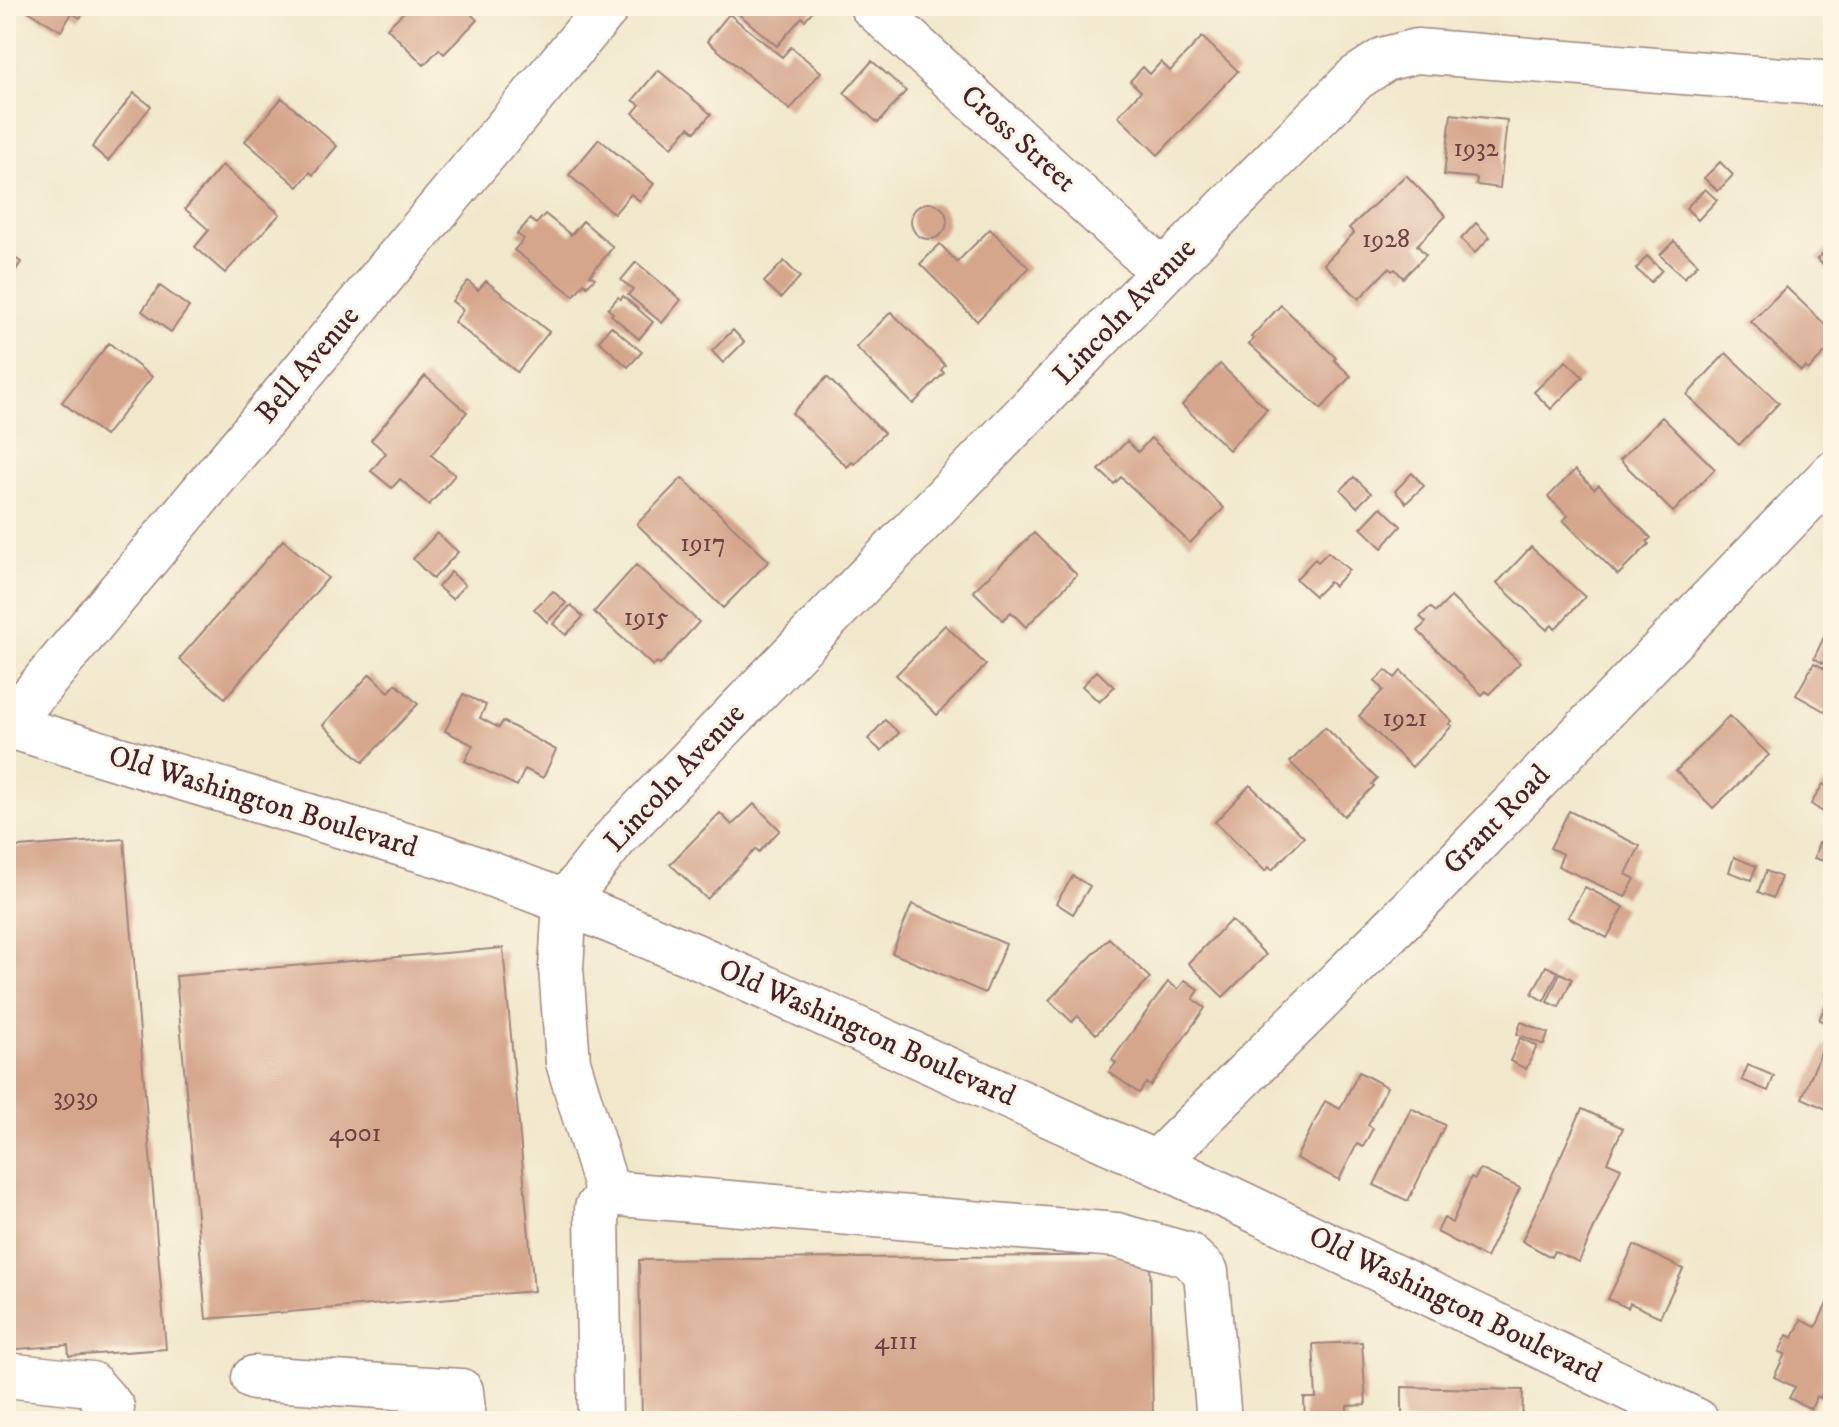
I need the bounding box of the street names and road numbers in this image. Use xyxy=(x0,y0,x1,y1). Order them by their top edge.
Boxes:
street label: Cross Street xyxy=(952,77,1084,201)
street label: Lincoln Avenue xyxy=(1046,231,1204,393)
street label: Bell Avenue xyxy=(248,299,368,431)
street label: Lincoln Avenue xyxy=(597,696,753,860)
street label: Old Washington Boulevard xyxy=(104,737,422,867)
street label: Grant Road xyxy=(1436,757,1558,883)
street label: Old Washington Boulevard xyxy=(713,951,1021,1115)
street label: Old Washington Boulevard xyxy=(1302,1218,1608,1392)

